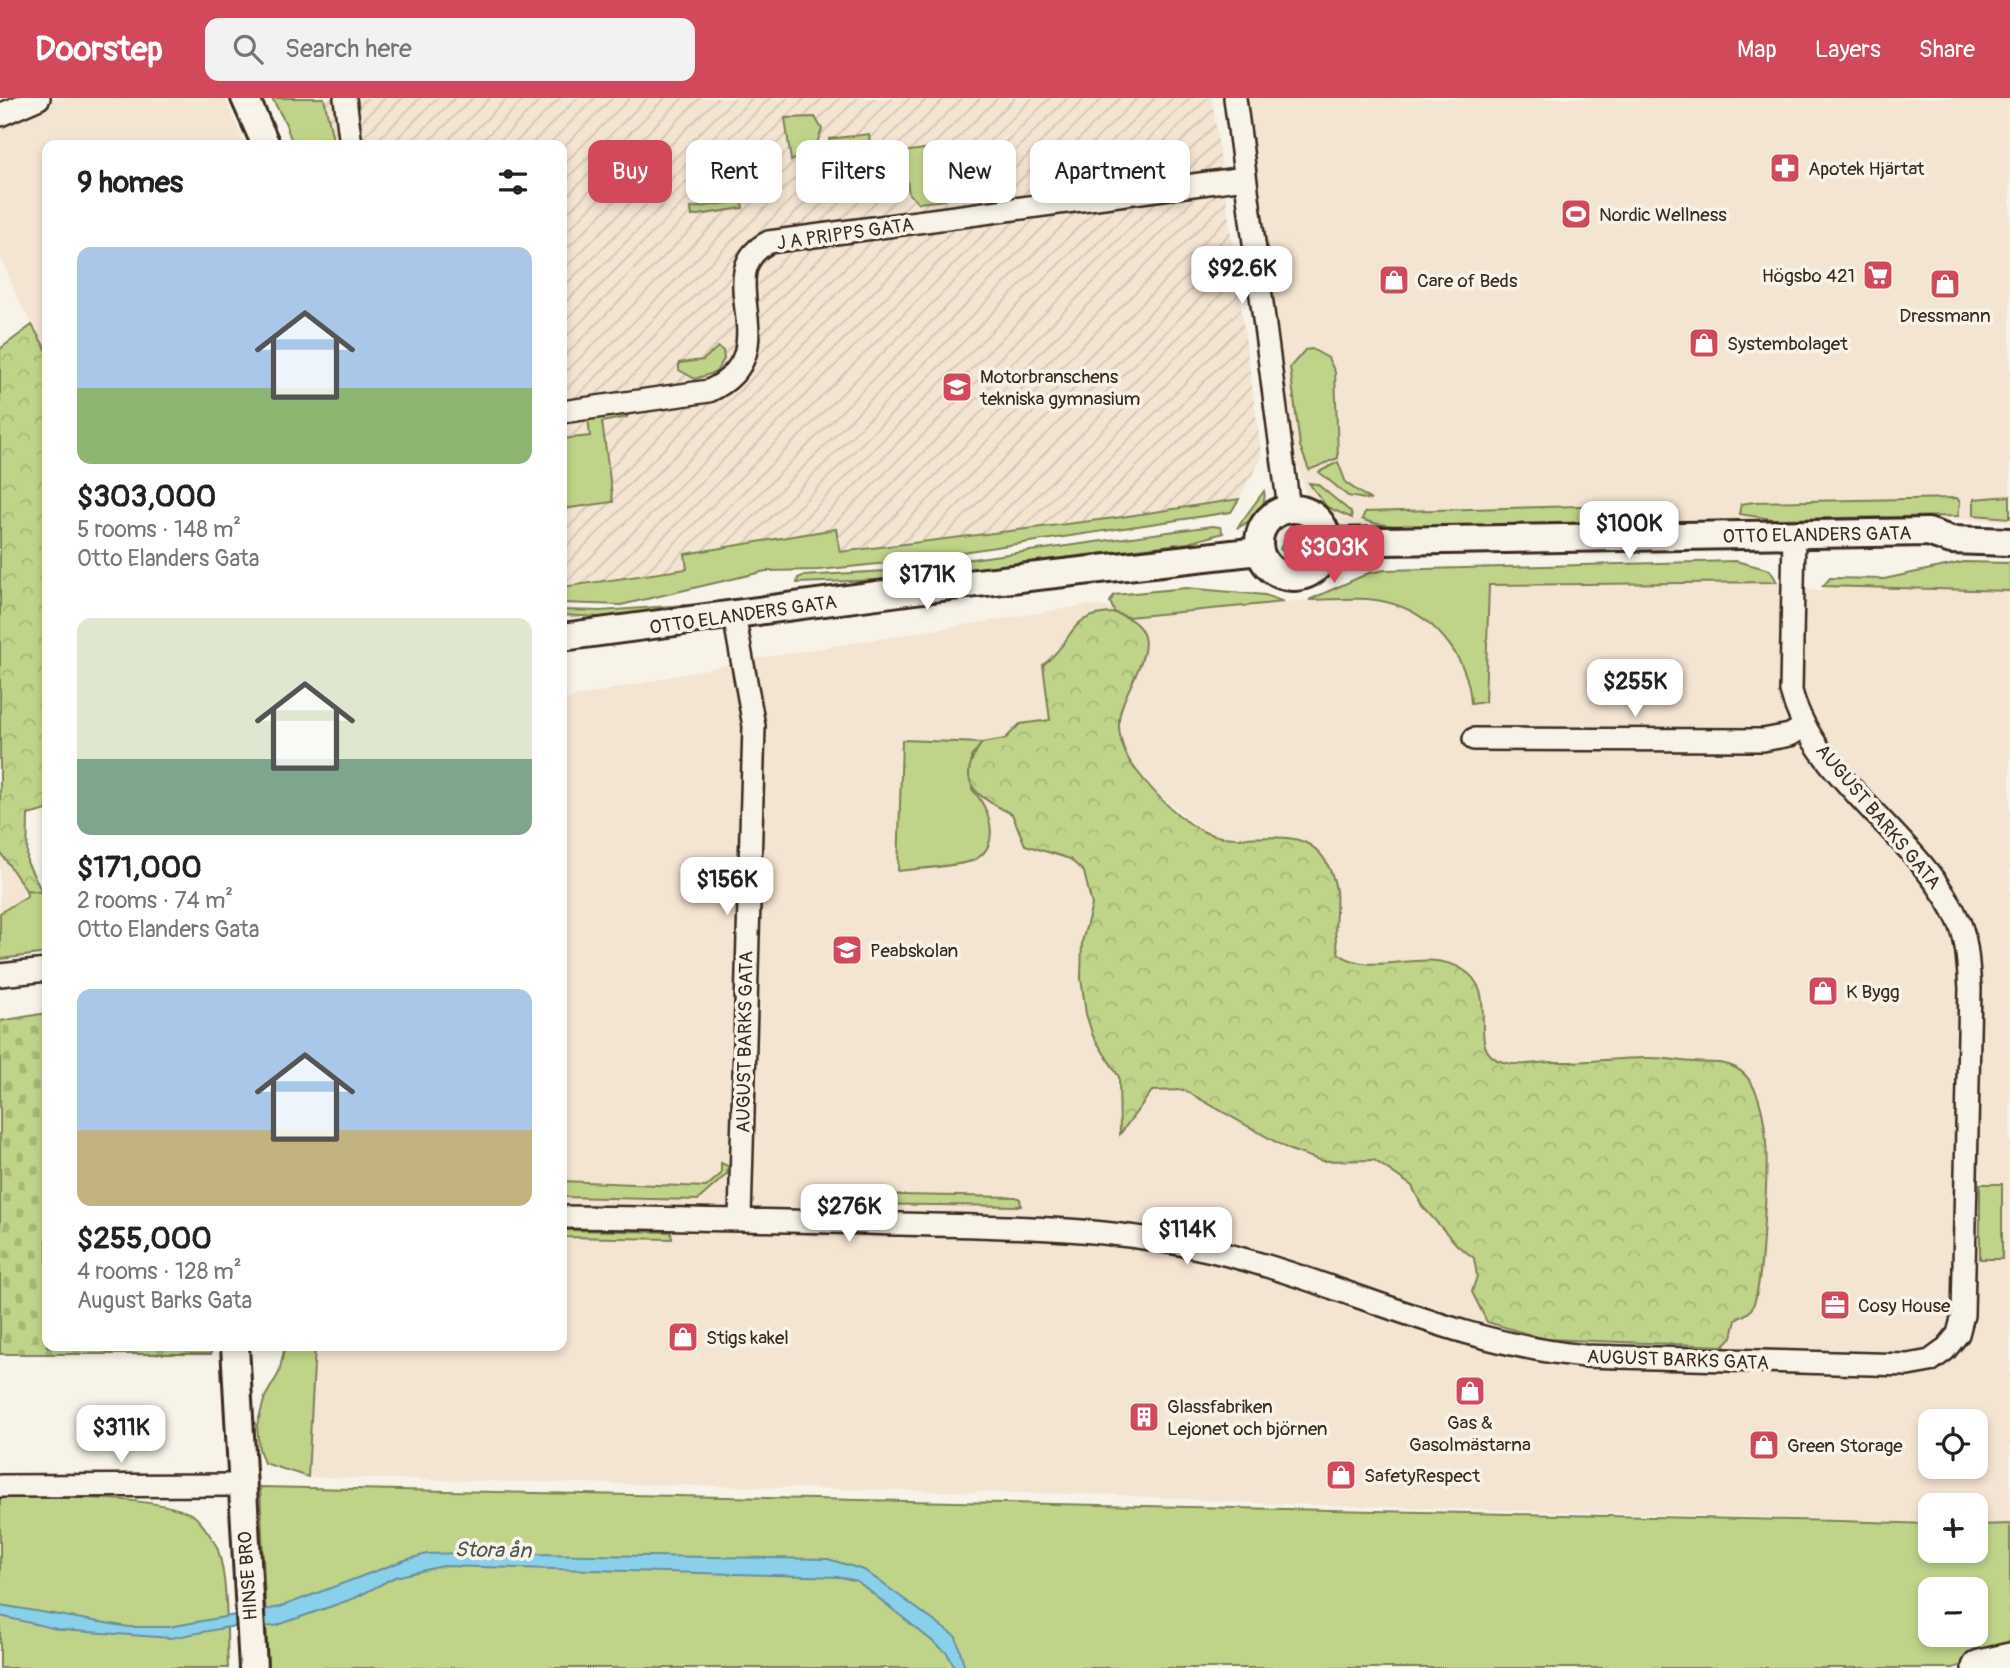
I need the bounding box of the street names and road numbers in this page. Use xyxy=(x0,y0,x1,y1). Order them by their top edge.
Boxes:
street label: J A PRIPPS GATA xyxy=(775,212,915,256)
street label: OTTO ELANDERS GATA xyxy=(1722,521,1912,549)
street label: OTTO ELANDERS GATA xyxy=(648,590,838,640)
street label: AUGUST BARKS GATA xyxy=(1810,739,1946,894)
street label: AUGUST BARKS GATA xyxy=(731,951,759,1133)
street label: AUGUST BARKS GATA xyxy=(1586,1345,1769,1375)
street label: HINSE BRO xyxy=(233,1531,263,1621)

